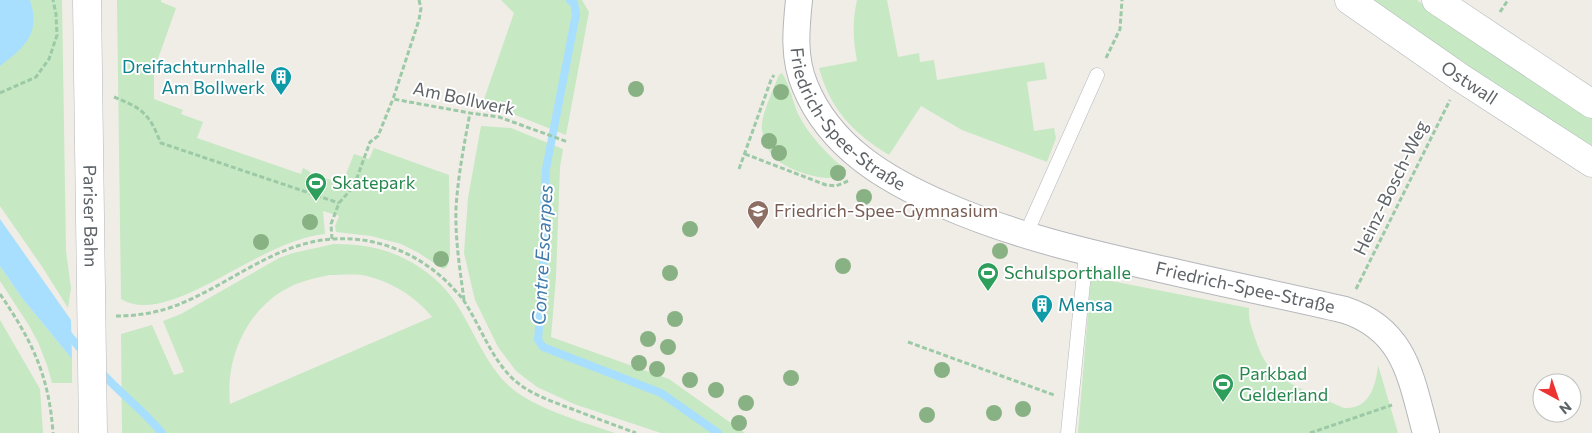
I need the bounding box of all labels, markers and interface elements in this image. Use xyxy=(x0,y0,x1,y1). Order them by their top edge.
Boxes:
street label: Friedrich-Spee-Straße xyxy=(786,46,910,195)
place label: Dreifachturnhalle Am Bollwerk xyxy=(122,55,265,98)
street label: Ostwall xyxy=(1437,56,1502,109)
building icon: Dreifachturnhalle Am Bollwerk xyxy=(269,65,293,96)
street label: Am Bollwerk xyxy=(411,76,517,120)
street label: Heinz-Bosch-Weg xyxy=(1348,116,1432,258)
street label: Pariser Bahn xyxy=(79,165,103,267)
sports icon: Skatepark xyxy=(304,171,328,202)
place label: Skatepark xyxy=(332,171,416,193)
water label: Contre Escarpes xyxy=(526,184,557,326)
school or university icon: Friedrich-Spee-Gymnasium xyxy=(746,199,770,230)
place label: Friedrich-Spee-Gymnasium xyxy=(774,199,998,221)
street label: Friedrich-Spee-Straße xyxy=(1154,256,1337,317)
sports icon: Schulsporthalle xyxy=(976,261,1000,292)
place label: Schulsporthalle xyxy=(1004,261,1131,283)
building icon: Mensa xyxy=(1030,293,1054,324)
place label: Mensa xyxy=(1058,293,1113,315)
place label: Parkbad Gelderland xyxy=(1239,362,1328,405)
sports icon: Parkbad Gelderland xyxy=(1211,372,1235,403)
north arrow xyxy=(1532,373,1582,423)
text: N xyxy=(1556,398,1575,418)

